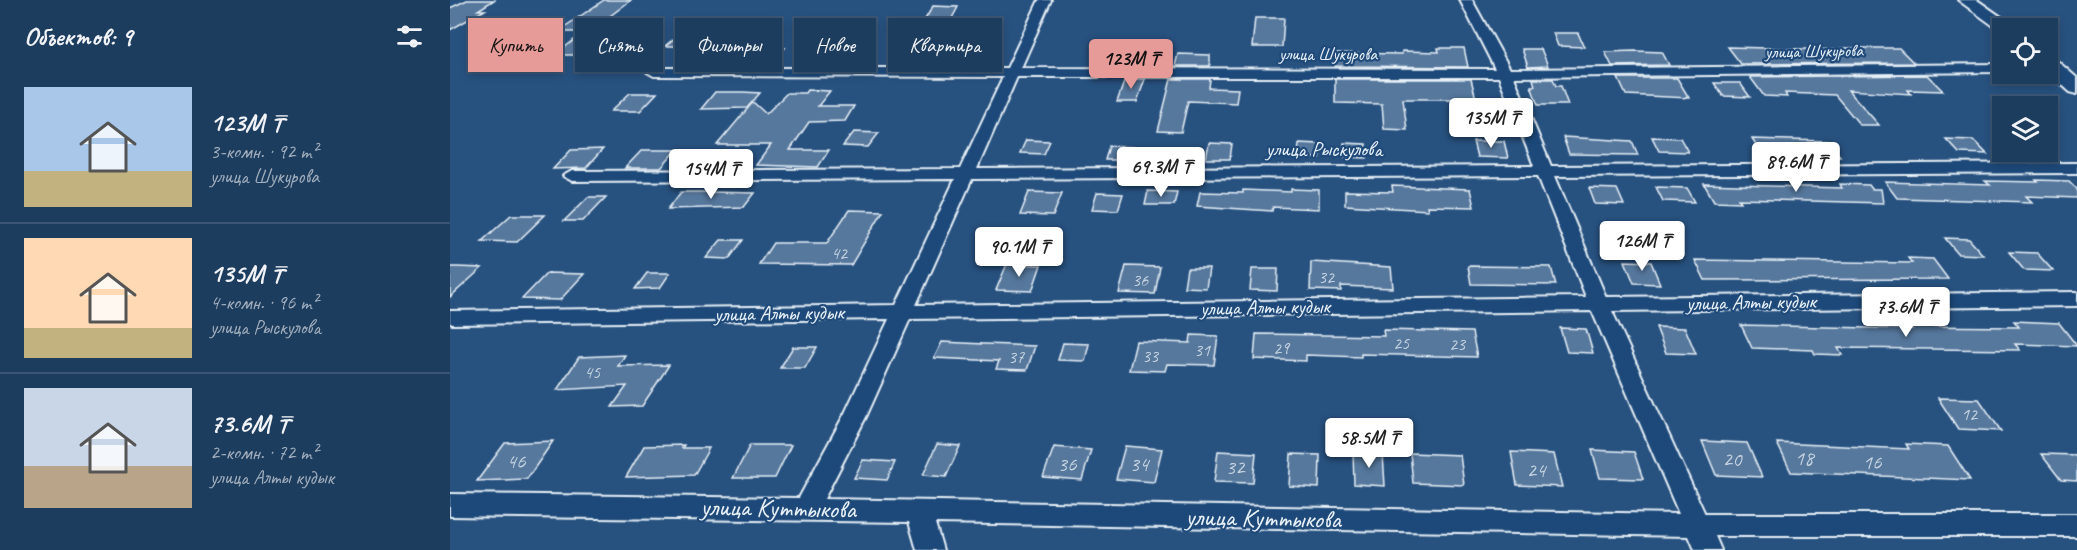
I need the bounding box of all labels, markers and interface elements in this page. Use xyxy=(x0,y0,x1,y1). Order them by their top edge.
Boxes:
chip: Купить xyxy=(468,18,563,72)
chip: Снять xyxy=(575,18,663,72)
chip: Фильтры xyxy=(675,18,782,72)
chip: Новое xyxy=(794,18,876,72)
chip: Квартира xyxy=(888,18,1002,72)
map controls xyxy=(1992,18,2058,162)
button: locate xyxy=(1992,18,2058,84)
text: Объектов: 9 xyxy=(24,20,132,53)
icon: filters xyxy=(393,20,426,53)
pin: 123M ₸ xyxy=(1082,39,1180,90)
street label: улица Шукурова xyxy=(1764,39,1864,63)
street label: улица Шукурова xyxy=(1278,43,1378,65)
text: 123M ₸ xyxy=(1103,46,1159,71)
button: layers xyxy=(1992,96,2058,162)
pin: 135M ₸ xyxy=(1442,98,1540,149)
text: 135M ₸ xyxy=(1463,105,1519,130)
text: 123M ₸ xyxy=(210,106,283,139)
icon: home xyxy=(72,111,144,183)
street label: улица Рыскулова xyxy=(1264,136,1385,162)
text: 3-комн. · 92 m² xyxy=(210,139,318,164)
pin: 89.6M ₸ xyxy=(1741,142,1851,193)
pin: 69.3M ₸ xyxy=(1106,147,1216,198)
pin: 154M ₸ xyxy=(662,149,760,200)
text: 89.6M ₸ xyxy=(1766,149,1826,174)
text: 69.3M ₸ xyxy=(1131,154,1191,179)
text: 154M ₸ xyxy=(683,156,739,181)
text: улица Шукурова xyxy=(210,164,319,189)
pin: 126M ₸ xyxy=(1593,221,1691,272)
pin: 90.1M ₸ xyxy=(964,227,1074,278)
text: 126M ₸ xyxy=(1614,228,1670,253)
text: 90.1M ₸ xyxy=(989,234,1049,259)
house number: 42 xyxy=(831,242,849,264)
text: 135M ₸ xyxy=(210,257,283,290)
icon: home xyxy=(72,262,144,334)
house number: 32 xyxy=(1318,266,1336,288)
house number: 36 xyxy=(1132,269,1149,291)
pin: 73.6M ₸ xyxy=(1851,287,1961,338)
street label: улица Алты кудык xyxy=(1684,288,1818,316)
text: 4-комн. · 96 m² xyxy=(210,290,318,315)
street label: улица Алты кудык xyxy=(1198,293,1332,321)
text: 73.6M ₸ xyxy=(1876,294,1936,319)
street label: улица Алты кудык xyxy=(712,299,846,327)
text: улица Рыскулова xyxy=(210,315,321,340)
house number: 25 xyxy=(1393,332,1410,354)
house number: 23 xyxy=(1449,333,1467,355)
house number: 29 xyxy=(1273,337,1291,359)
house number: 31 xyxy=(1194,339,1211,361)
house number: 33 xyxy=(1142,345,1160,367)
house number: 37 xyxy=(1008,346,1025,368)
house number: 45 xyxy=(584,361,601,383)
house number: 12 xyxy=(1961,403,1979,425)
text: 73.6M ₸ xyxy=(210,407,289,440)
icon: home xyxy=(72,412,144,484)
pin: 58.5M ₸ xyxy=(1314,418,1424,469)
text: 58.5M ₸ xyxy=(1339,425,1399,450)
text: 2-комн. · 72 m² xyxy=(210,440,318,465)
house number: 18 xyxy=(1795,445,1816,471)
house number: 20 xyxy=(1723,446,1743,472)
house number: 46 xyxy=(507,448,526,474)
house number: 16 xyxy=(1863,449,1882,475)
house number: 36 xyxy=(1058,451,1077,477)
house number: 34 xyxy=(1130,451,1151,477)
house number: 32 xyxy=(1226,454,1246,480)
house number: 24 xyxy=(1527,457,1548,483)
text: улица Алты кудык xyxy=(210,465,334,490)
street label: улица Куттыкова xyxy=(698,490,858,526)
street label: улица Куттыкова xyxy=(1183,500,1343,536)

